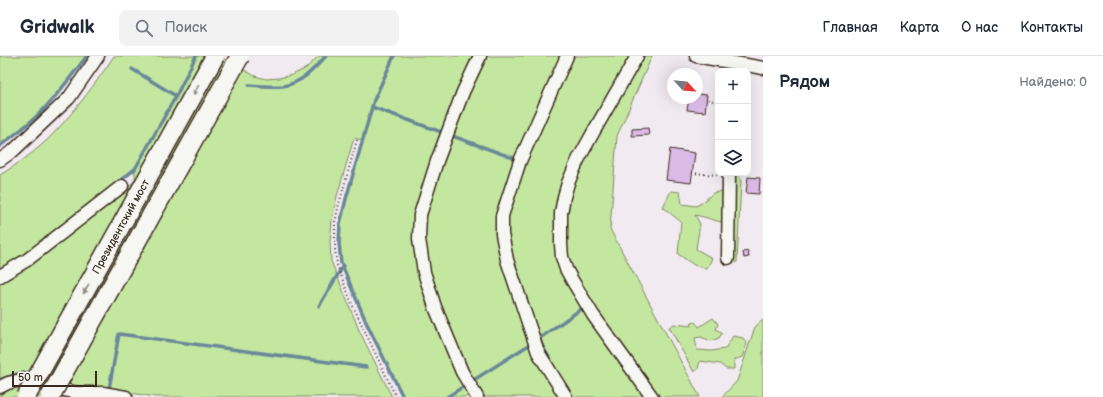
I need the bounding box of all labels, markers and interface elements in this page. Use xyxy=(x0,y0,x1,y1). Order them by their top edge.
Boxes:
search box xyxy=(119,10,399,46)
text: Gridwalk xyxy=(20,16,95,39)
icon: search xyxy=(133,17,155,39)
text: Поиск xyxy=(165,18,207,37)
text: Главная xyxy=(823,19,878,36)
text: Карта xyxy=(900,19,939,36)
text: О нас xyxy=(961,19,998,36)
text: Контакты xyxy=(1020,19,1083,36)
north arrow xyxy=(667,68,703,104)
map controls xyxy=(715,68,751,176)
button: + xyxy=(715,68,751,104)
text: Рядом xyxy=(779,72,830,92)
text: Найдено: 0 xyxy=(1019,74,1087,90)
one-way arrow xyxy=(193,84,200,96)
button: − xyxy=(715,104,751,140)
button: layers xyxy=(715,140,751,176)
street label: Президентский мост xyxy=(89,177,152,276)
one-way arrow xyxy=(82,283,89,295)
scale bar xyxy=(12,369,97,388)
text: 50 m xyxy=(18,371,43,384)

